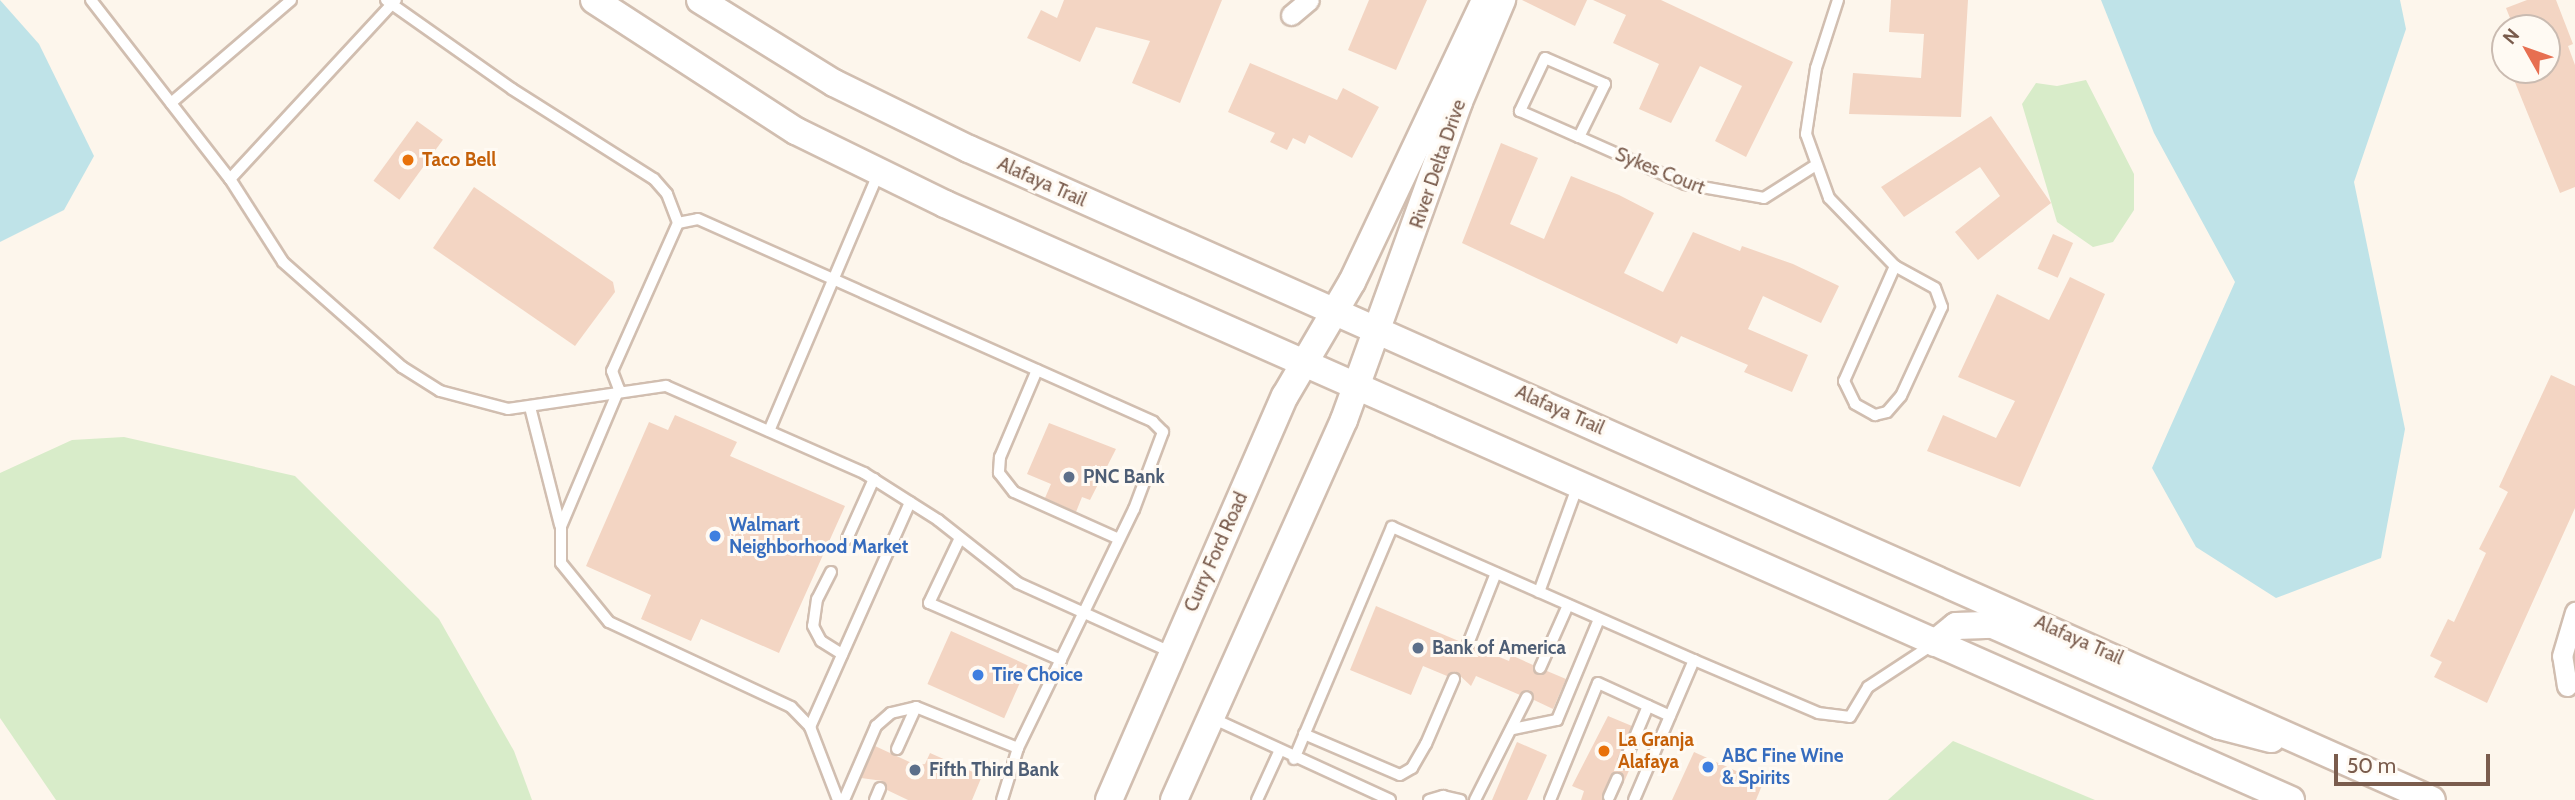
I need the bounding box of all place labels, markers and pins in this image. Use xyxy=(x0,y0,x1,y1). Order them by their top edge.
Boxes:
place label: Taco Bell xyxy=(422,149,496,171)
marker: Taco Bell xyxy=(400,152,416,168)
place label: PNC Bank xyxy=(1083,466,1165,488)
marker: PNC Bank xyxy=(1061,469,1077,485)
place label: Walmart Neighborhood Market xyxy=(729,514,908,558)
marker: Walmart Neighborhood Market xyxy=(707,528,723,544)
place label: Bank of America xyxy=(1432,637,1566,659)
marker: Bank of America xyxy=(1410,640,1426,656)
place label: Tire Choice xyxy=(992,664,1083,686)
marker: Tire Choice xyxy=(970,667,986,683)
place label: La Granja Alafaya xyxy=(1618,729,1694,773)
marker: La Granja Alafaya xyxy=(1596,743,1612,759)
place label: ABC Fine Wine & Spirits xyxy=(1722,745,1844,789)
place label: Fifth Third Bank xyxy=(929,759,1059,781)
marker: ABC Fine Wine & Spirits xyxy=(1700,759,1716,775)
marker: Fifth Third Bank xyxy=(907,762,923,778)

